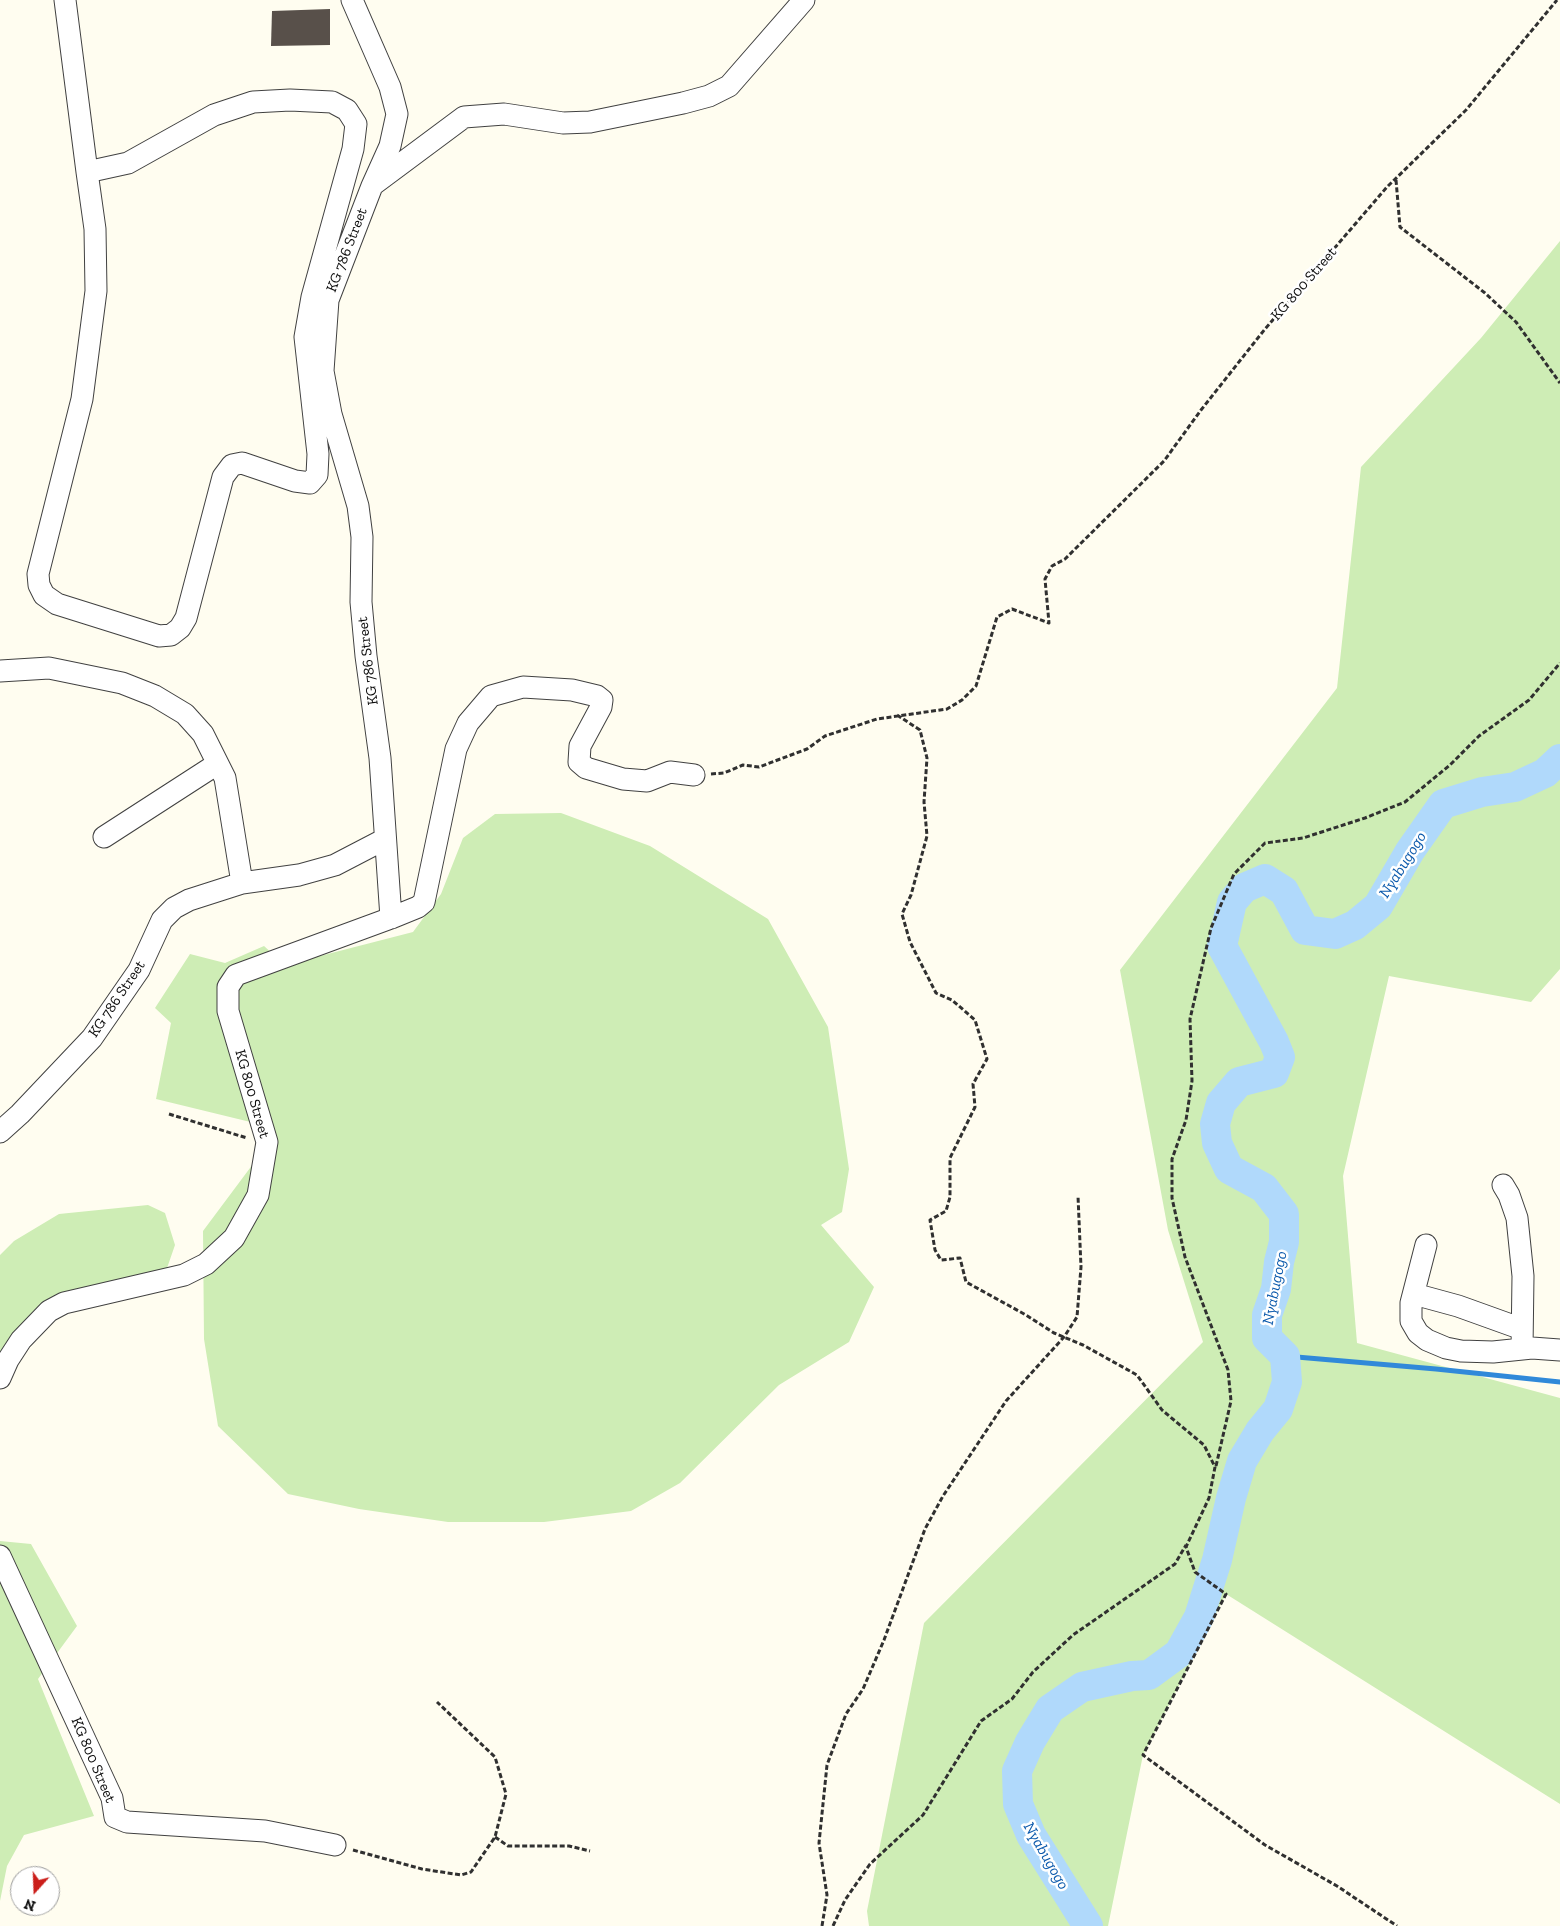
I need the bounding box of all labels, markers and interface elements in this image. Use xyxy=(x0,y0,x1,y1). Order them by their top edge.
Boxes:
street label: KG 786 Street xyxy=(323,205,371,295)
street label: KG 800 Street xyxy=(1267,244,1341,324)
street label: KG 786 Street xyxy=(354,616,382,706)
water label: Nyabugogo xyxy=(1375,828,1431,902)
street label: KG 786 Street xyxy=(85,957,149,1041)
street label: KG 800 Street xyxy=(231,1048,273,1140)
water label: Nyabugogo xyxy=(1258,1250,1292,1326)
street label: KG 800 Street xyxy=(67,1715,119,1805)
water label: Nyabugogo xyxy=(1019,1819,1073,1893)
north arrow xyxy=(10,1866,60,1916)
text: N xyxy=(22,1895,38,1914)

